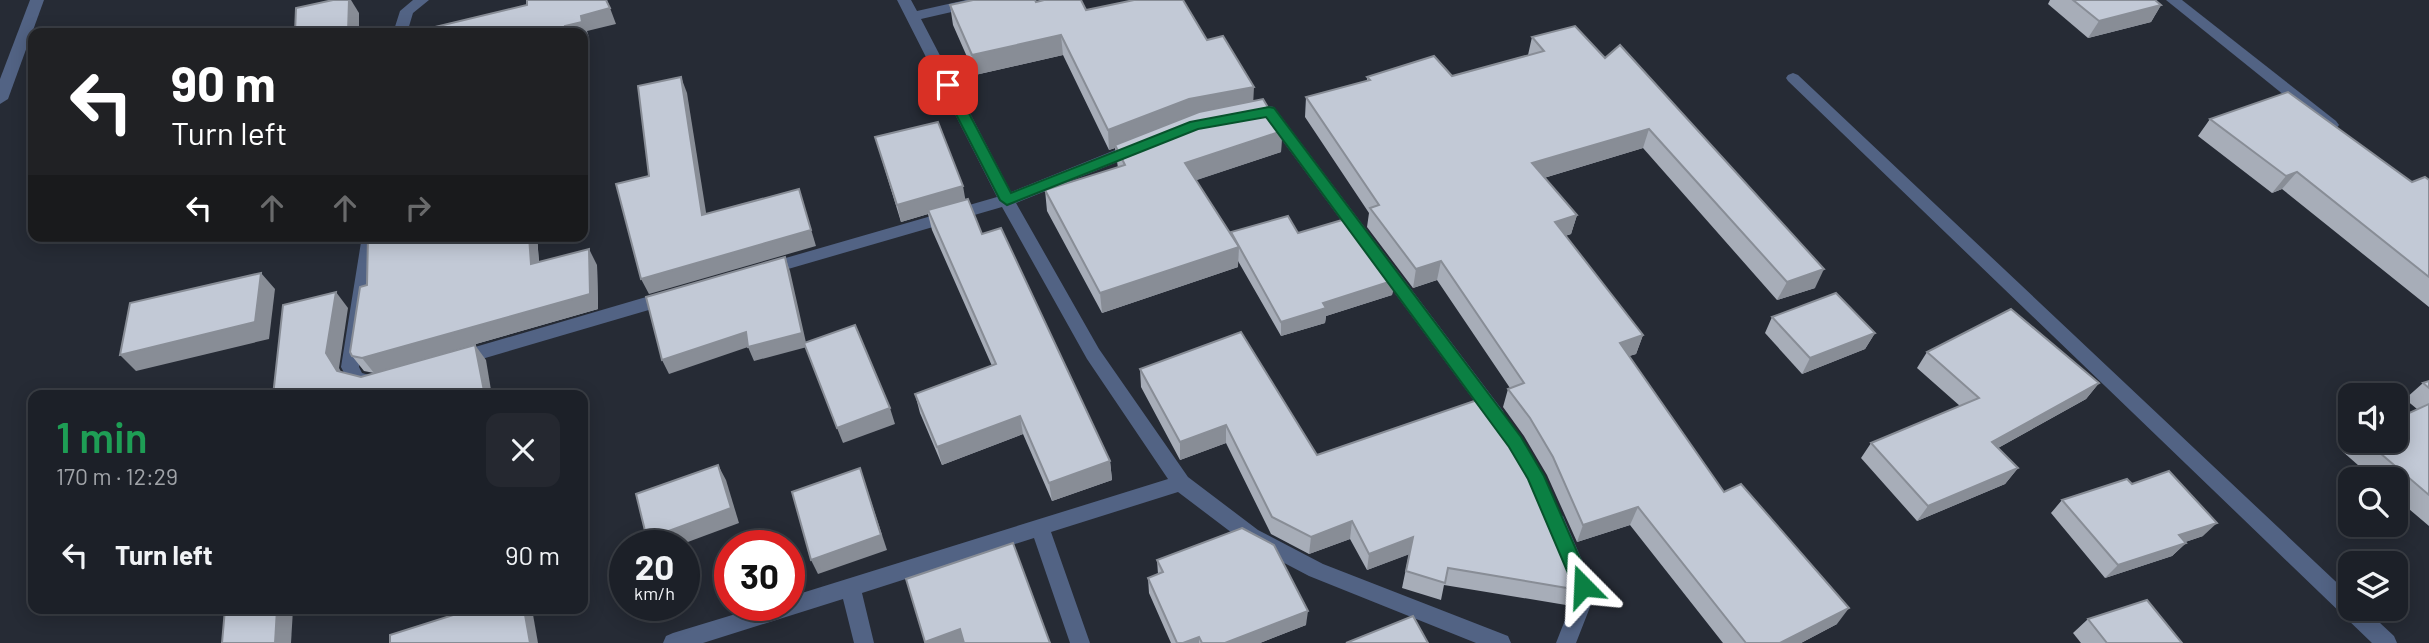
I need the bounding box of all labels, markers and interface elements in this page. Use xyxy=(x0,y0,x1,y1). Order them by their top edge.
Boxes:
text: 90 m xyxy=(171,53,276,112)
pin xyxy=(918,55,978,115)
icon: left xyxy=(56,56,147,147)
icon: arrive xyxy=(929,66,967,104)
text: Turn left xyxy=(171,113,288,151)
icon: left xyxy=(180,189,218,227)
icon: ahead xyxy=(253,189,291,227)
icon: ahead xyxy=(326,189,364,227)
icon: right xyxy=(399,189,437,227)
map controls xyxy=(2338,383,2408,621)
button: sound xyxy=(2338,383,2408,453)
text: 1 min xyxy=(56,411,148,461)
button: close xyxy=(486,413,560,487)
text: 170 m · 12:29 xyxy=(56,462,178,490)
button: search xyxy=(2338,467,2408,537)
speed limit sign: 30 xyxy=(714,530,805,621)
icon: left xyxy=(56,536,94,574)
text: Turn left xyxy=(115,539,213,570)
text: 90 m xyxy=(505,539,560,570)
text: 20 xyxy=(635,545,674,587)
position arrow xyxy=(1546,549,1620,623)
button: layers xyxy=(2338,551,2408,621)
text: km/h xyxy=(634,582,675,604)

